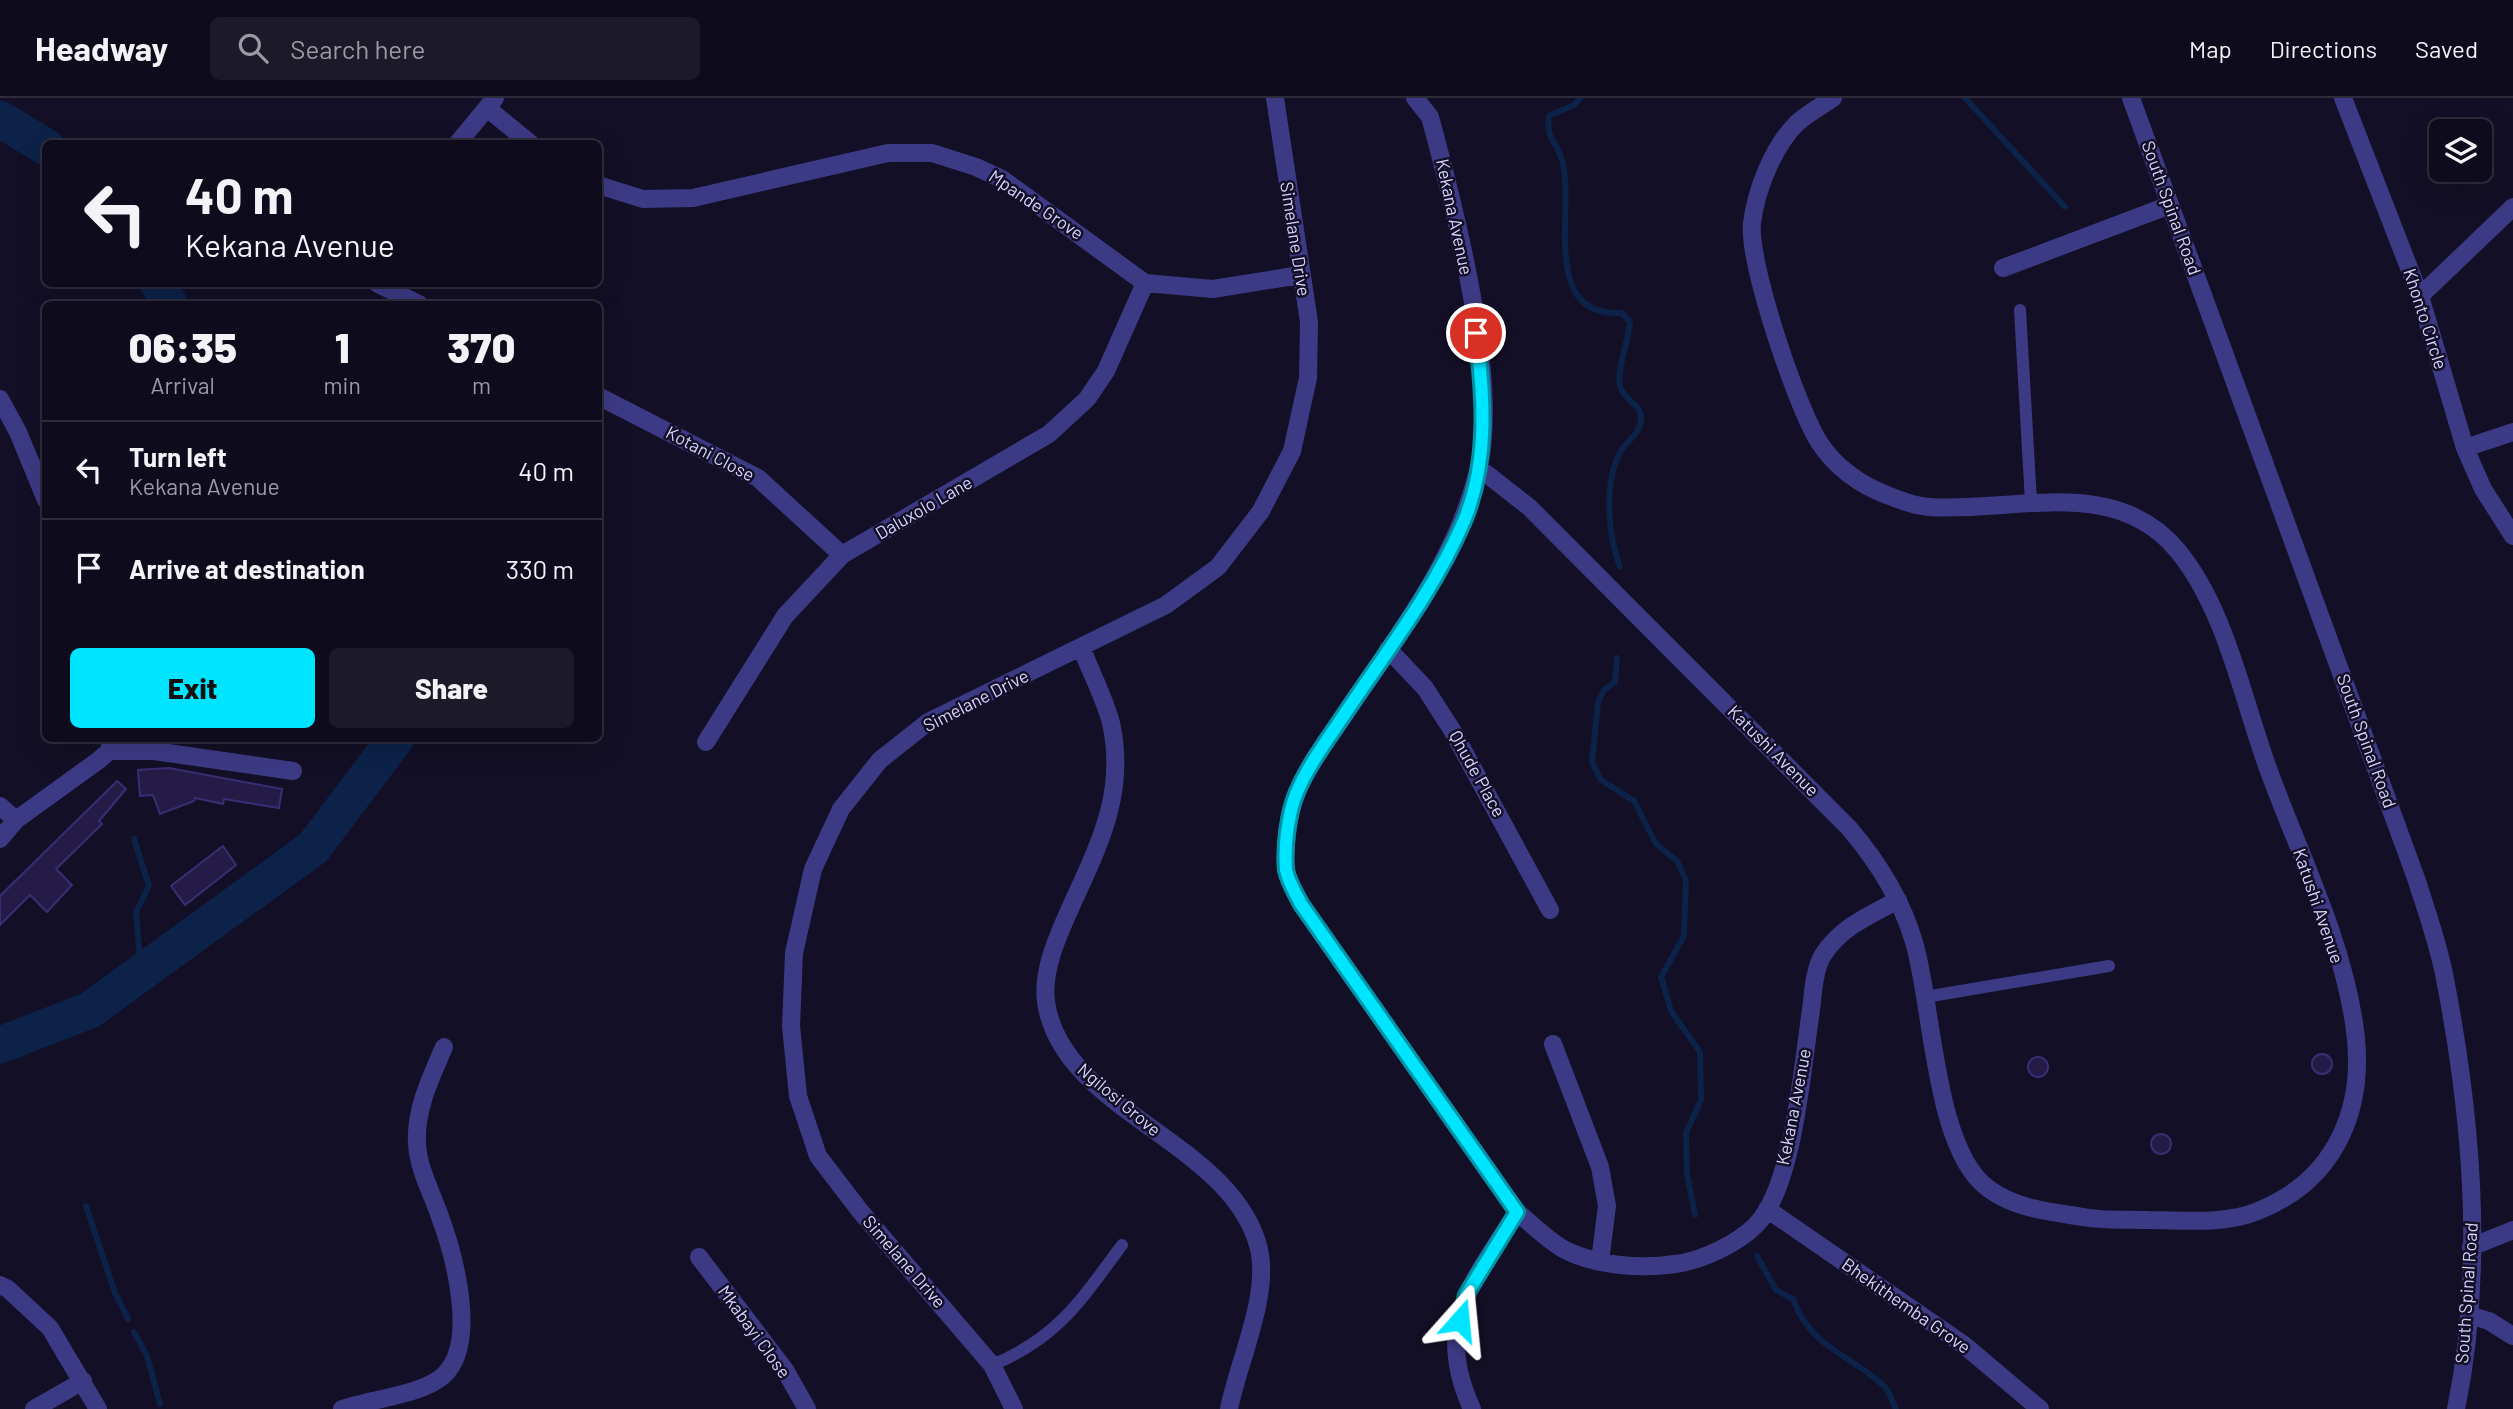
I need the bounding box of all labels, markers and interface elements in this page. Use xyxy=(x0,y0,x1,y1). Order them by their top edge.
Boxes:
search box xyxy=(210,17,700,80)
text: Headway xyxy=(35,28,168,68)
icon: search xyxy=(234,29,272,67)
text: Search here xyxy=(290,33,425,64)
text: Map xyxy=(2189,34,2232,63)
text: Directions xyxy=(2270,34,2377,63)
text: Saved xyxy=(2415,34,2478,63)
map controls xyxy=(2429,119,2492,182)
button: layers xyxy=(2429,119,2492,182)
street label: South Spinal Road xyxy=(2137,138,2206,278)
street label: Kekana Avenue xyxy=(1432,157,1478,277)
street label: Mpande Grove xyxy=(985,164,1088,244)
text: 40 m xyxy=(185,165,293,224)
icon: left xyxy=(70,168,161,259)
street label: Simelane Drive xyxy=(1276,180,1316,298)
text: Kekana Avenue xyxy=(185,225,395,263)
street label: Khonto Circle xyxy=(2399,265,2453,372)
pin xyxy=(1446,303,1506,363)
icon: arrive xyxy=(1457,314,1495,352)
text: 06:35 xyxy=(129,321,237,371)
text: 1 xyxy=(335,321,350,371)
text: 370 xyxy=(447,321,516,371)
text: Arrival xyxy=(151,371,215,399)
text: min xyxy=(324,371,361,399)
text: m xyxy=(472,371,491,399)
street label: Kotani Close xyxy=(662,421,759,486)
text: Turn left xyxy=(129,441,227,472)
icon: left xyxy=(70,451,108,489)
text: 40 m xyxy=(518,455,574,486)
street label: Daluxolo Lane xyxy=(871,471,976,544)
text: Kekana Avenue xyxy=(129,472,280,500)
icon: arrive xyxy=(70,549,108,587)
text: Arrive at destination xyxy=(129,553,365,584)
text: 330 m xyxy=(506,553,574,584)
button: Exit xyxy=(70,648,315,728)
button: Share xyxy=(329,648,574,728)
street label: Simelane Drive xyxy=(919,664,1032,736)
street label: South Spinal Road xyxy=(2332,671,2401,811)
street label: Katushi Avenue xyxy=(1723,700,1824,801)
street label: Qhude Place xyxy=(1445,726,1511,821)
street label: Katushi Avenue xyxy=(2289,845,2349,966)
street label: Kekana Avenue xyxy=(1771,1047,1815,1167)
street label: Ngilosi Grove xyxy=(1074,1058,1166,1140)
street label: Simelane Drive xyxy=(859,1210,951,1312)
street label: South Spinal Road xyxy=(2450,1222,2482,1364)
street label: Bhekithemba Grove xyxy=(1838,1253,1975,1358)
street label: Mkabayi Close xyxy=(714,1281,796,1382)
position arrow xyxy=(1423,1283,1497,1357)

